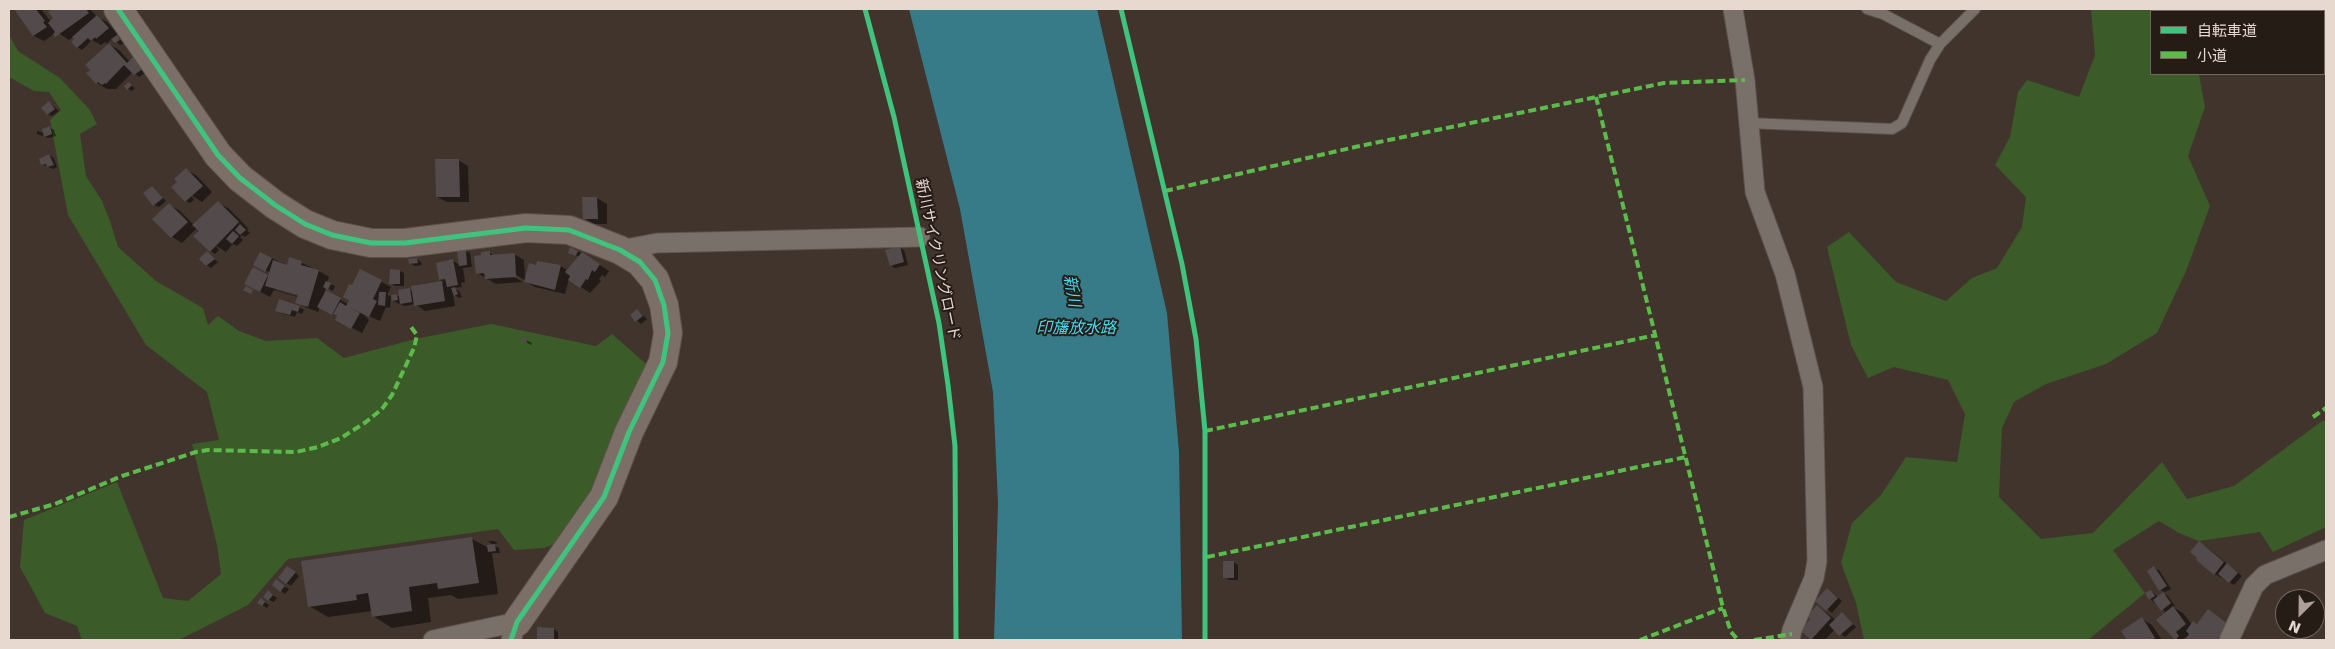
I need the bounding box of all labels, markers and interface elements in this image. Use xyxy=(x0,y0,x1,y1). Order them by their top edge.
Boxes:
legend xyxy=(2150,10,2325,75)
text: 自転車道 xyxy=(2197,22,2257,40)
text: 小道 xyxy=(2197,47,2227,65)
street label: 新川サイクリングロード xyxy=(911,177,963,343)
water label: 新川 xyxy=(1059,274,1083,308)
water label: 印旛放水路 xyxy=(1036,319,1116,339)
north arrow xyxy=(2275,589,2325,639)
text: N xyxy=(2286,617,2303,637)

